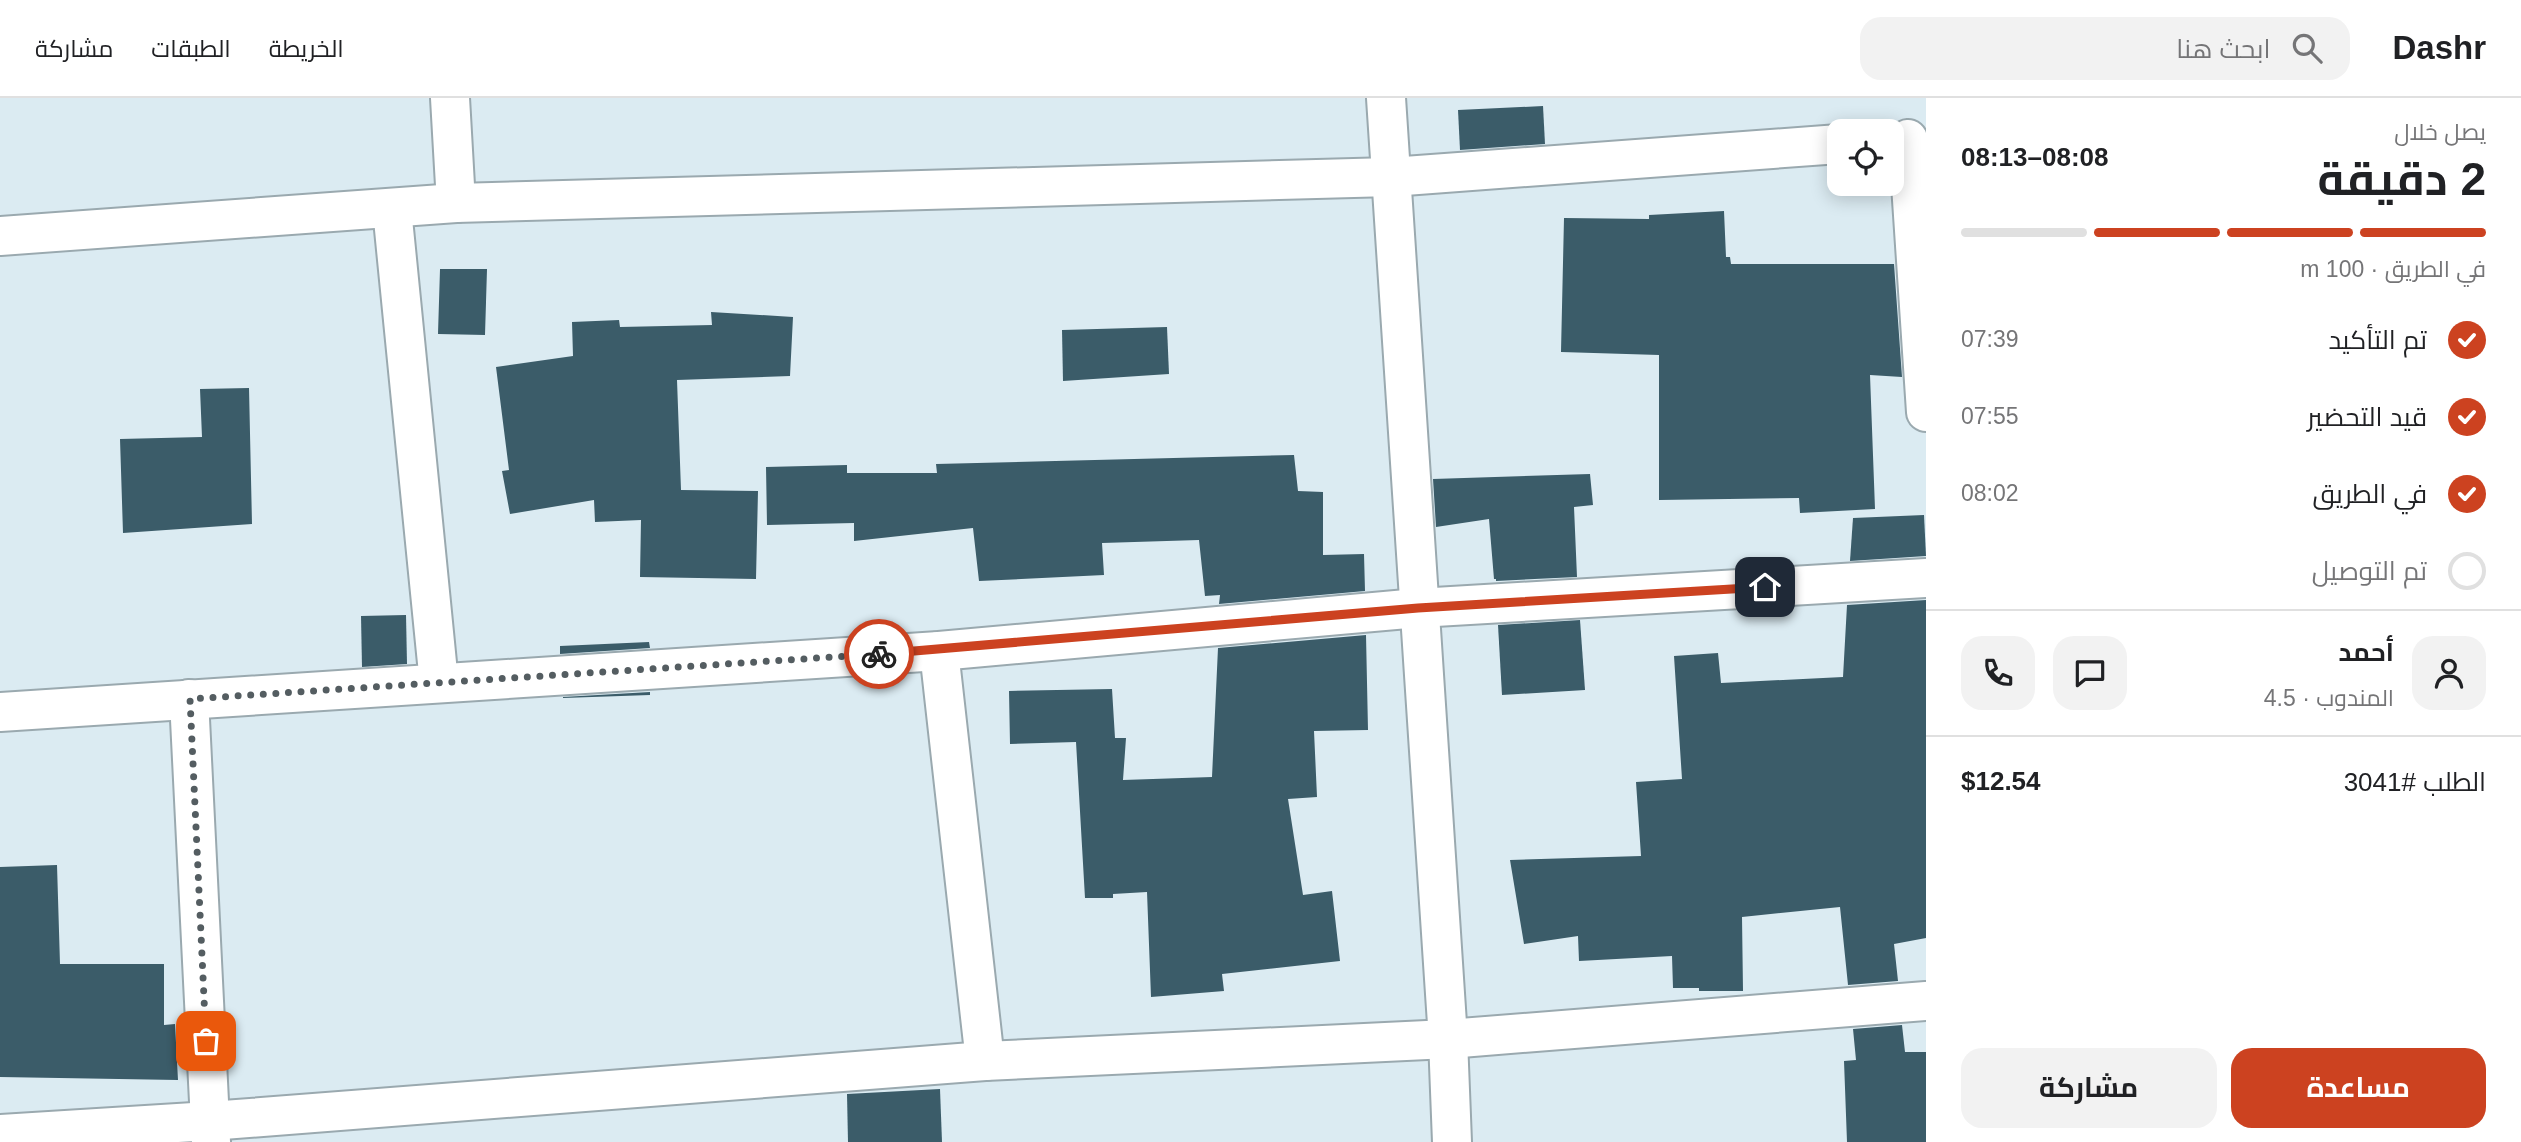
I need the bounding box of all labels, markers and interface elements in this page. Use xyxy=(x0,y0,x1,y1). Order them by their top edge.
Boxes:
search box xyxy=(1860,17,2350,80)
icon: search xyxy=(2288,29,2326,67)
text: Dashr xyxy=(2392,29,2486,66)
text: ابحث هنا xyxy=(2176,34,2270,64)
text: مشاركة xyxy=(35,35,113,62)
text: الطبقات xyxy=(151,35,231,62)
text: الخريطة xyxy=(269,35,344,62)
map controls xyxy=(1827,119,1904,196)
button: locate xyxy=(1827,119,1904,196)
text: يصل خلال xyxy=(2394,119,2486,145)
text: 08:08–08:13 xyxy=(1961,142,2108,172)
text: 2 دقيقة xyxy=(2318,153,2486,205)
text: في الطريق · 100 m xyxy=(2300,256,2486,282)
icon: check xyxy=(2448,321,2486,359)
text: تم التأكيد xyxy=(2328,325,2427,355)
text: 07:39 xyxy=(1961,326,2019,352)
icon: check xyxy=(2448,398,2486,436)
text: قيد التحضير xyxy=(2307,402,2427,432)
text: 07:55 xyxy=(1961,403,2019,429)
icon: check xyxy=(2448,475,2486,513)
text: في الطريق xyxy=(2312,479,2427,509)
text: 08:02 xyxy=(1961,480,2019,506)
text: تم التوصيل xyxy=(2312,556,2427,586)
pin xyxy=(1735,557,1795,617)
icon: home xyxy=(1746,568,1784,606)
courier xyxy=(844,619,914,689)
icon: bike xyxy=(860,635,898,673)
button: phone xyxy=(1961,636,2035,710)
button: chat xyxy=(2053,636,2127,710)
button: person xyxy=(2412,636,2486,710)
text: أحمد xyxy=(2338,637,2394,667)
text: المندوب · 4.5 xyxy=(2264,685,2394,711)
text: $12.54 xyxy=(1961,766,2041,796)
text: الطلب #3041 xyxy=(2344,767,2486,797)
pin xyxy=(176,1011,236,1071)
icon: bag xyxy=(187,1022,225,1060)
button: مشاركة xyxy=(1961,1048,2217,1128)
button: مساعدة xyxy=(2231,1048,2486,1128)

